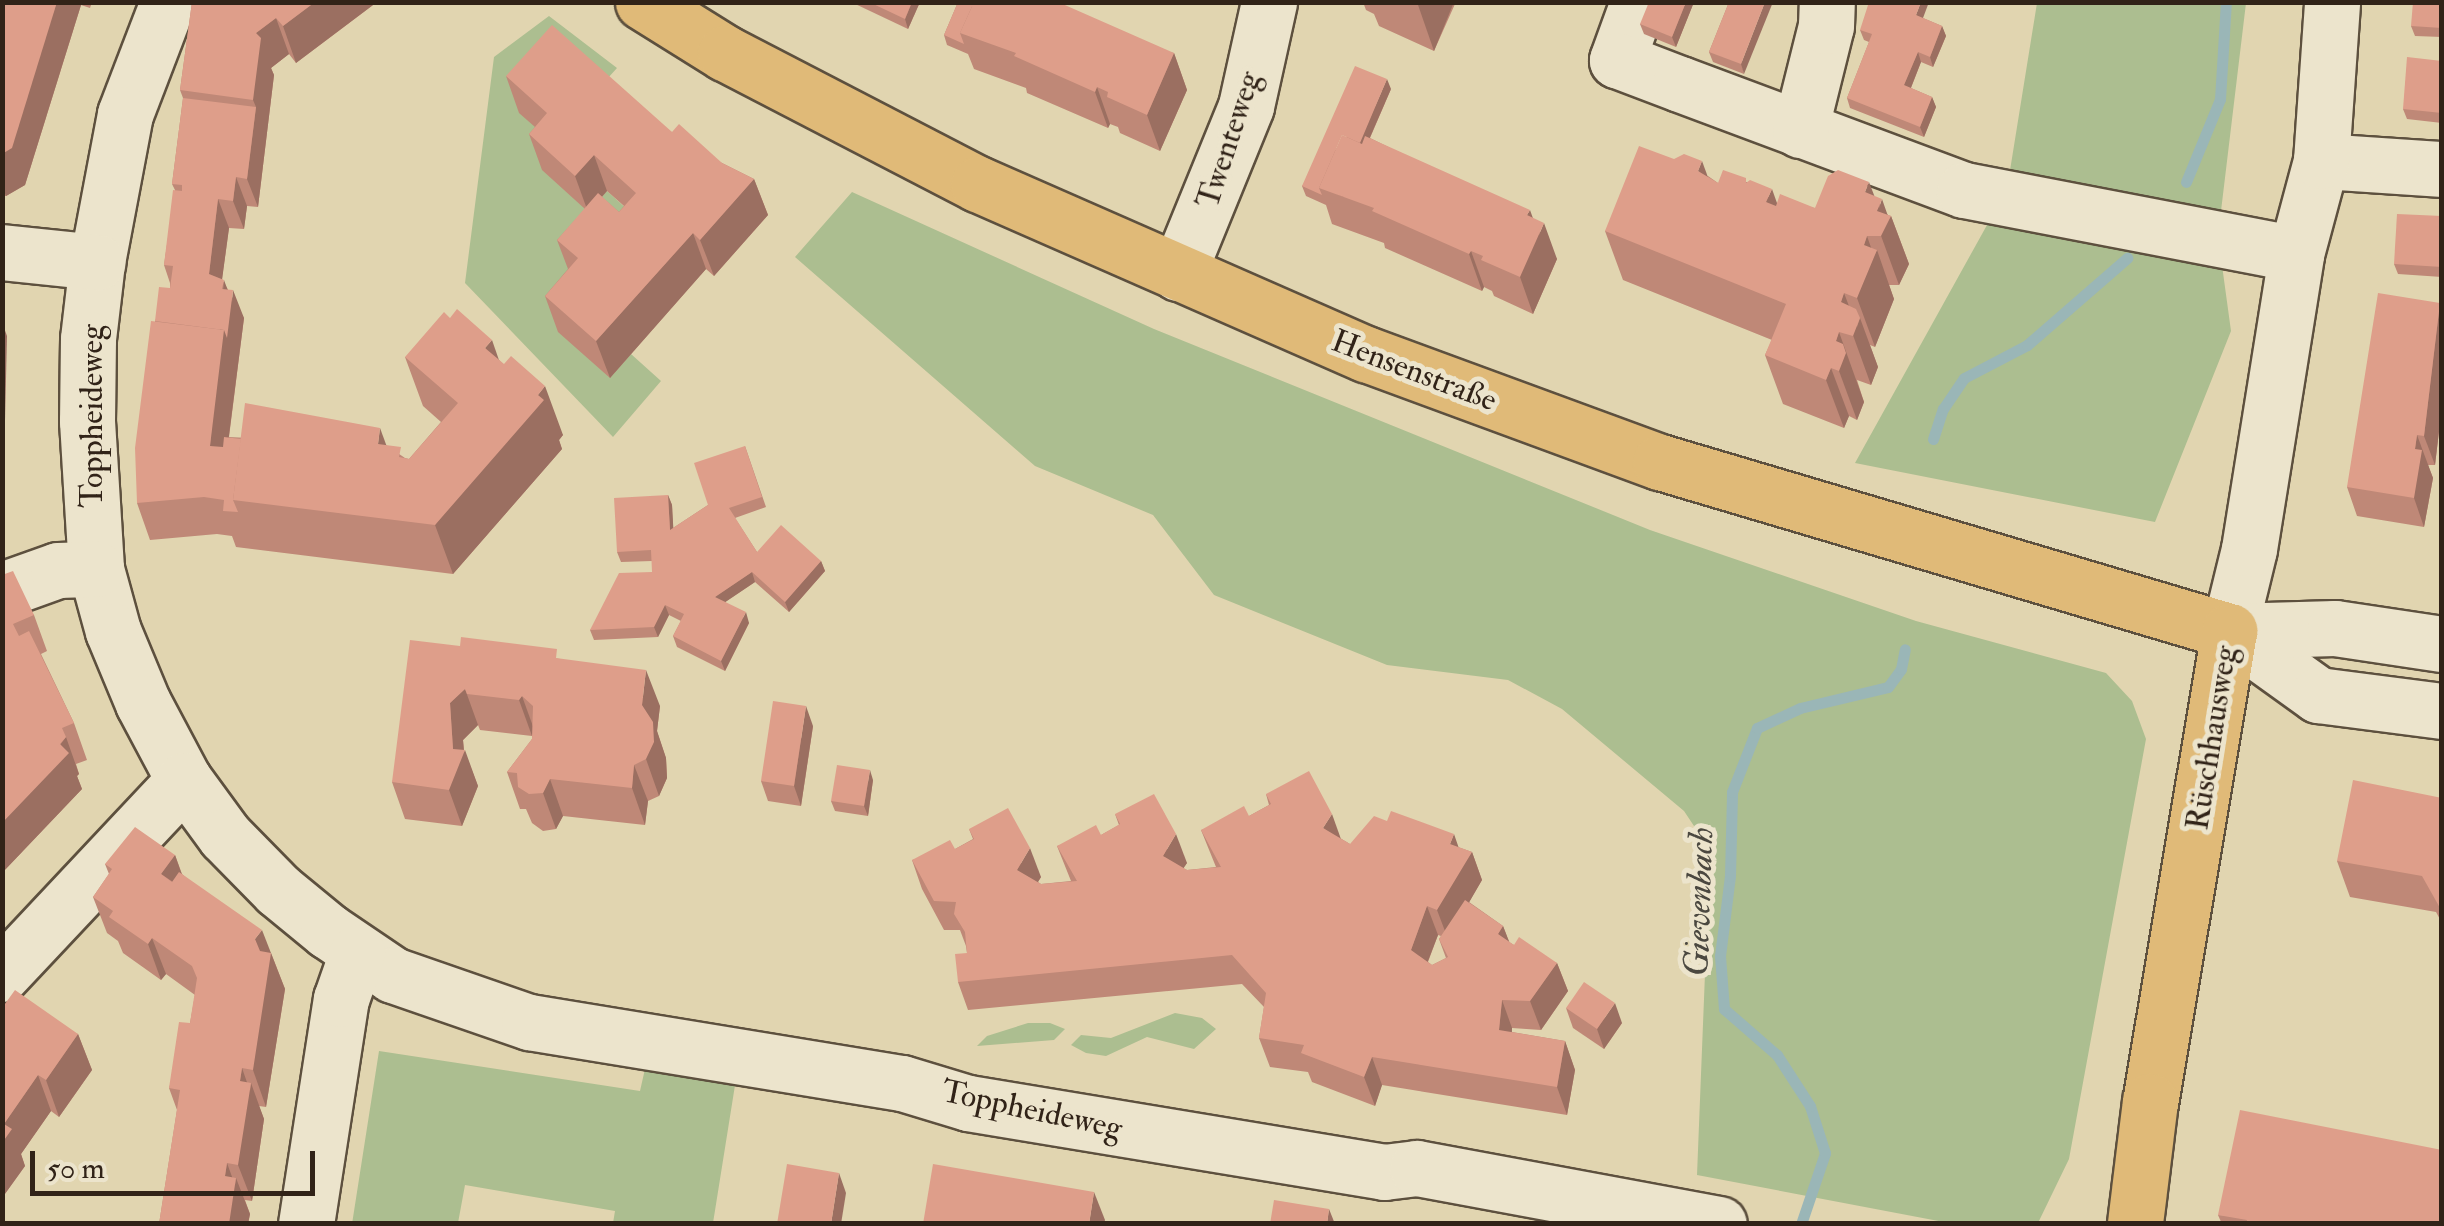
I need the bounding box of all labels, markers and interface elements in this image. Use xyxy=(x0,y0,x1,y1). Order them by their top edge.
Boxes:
street label: Twenteweg xyxy=(1189,67,1269,213)
street label: Hensenstraße xyxy=(1326,322,1502,420)
street label: Toppheideweg xyxy=(73,324,111,508)
street label: Rüschhausweg xyxy=(2178,643,2246,833)
water label: Gievenbach xyxy=(1675,827,1723,977)
street label: Toppheideweg xyxy=(938,1072,1126,1148)
scale bar xyxy=(35,1131,320,1193)
text: 50 m xyxy=(47,1150,105,1187)

